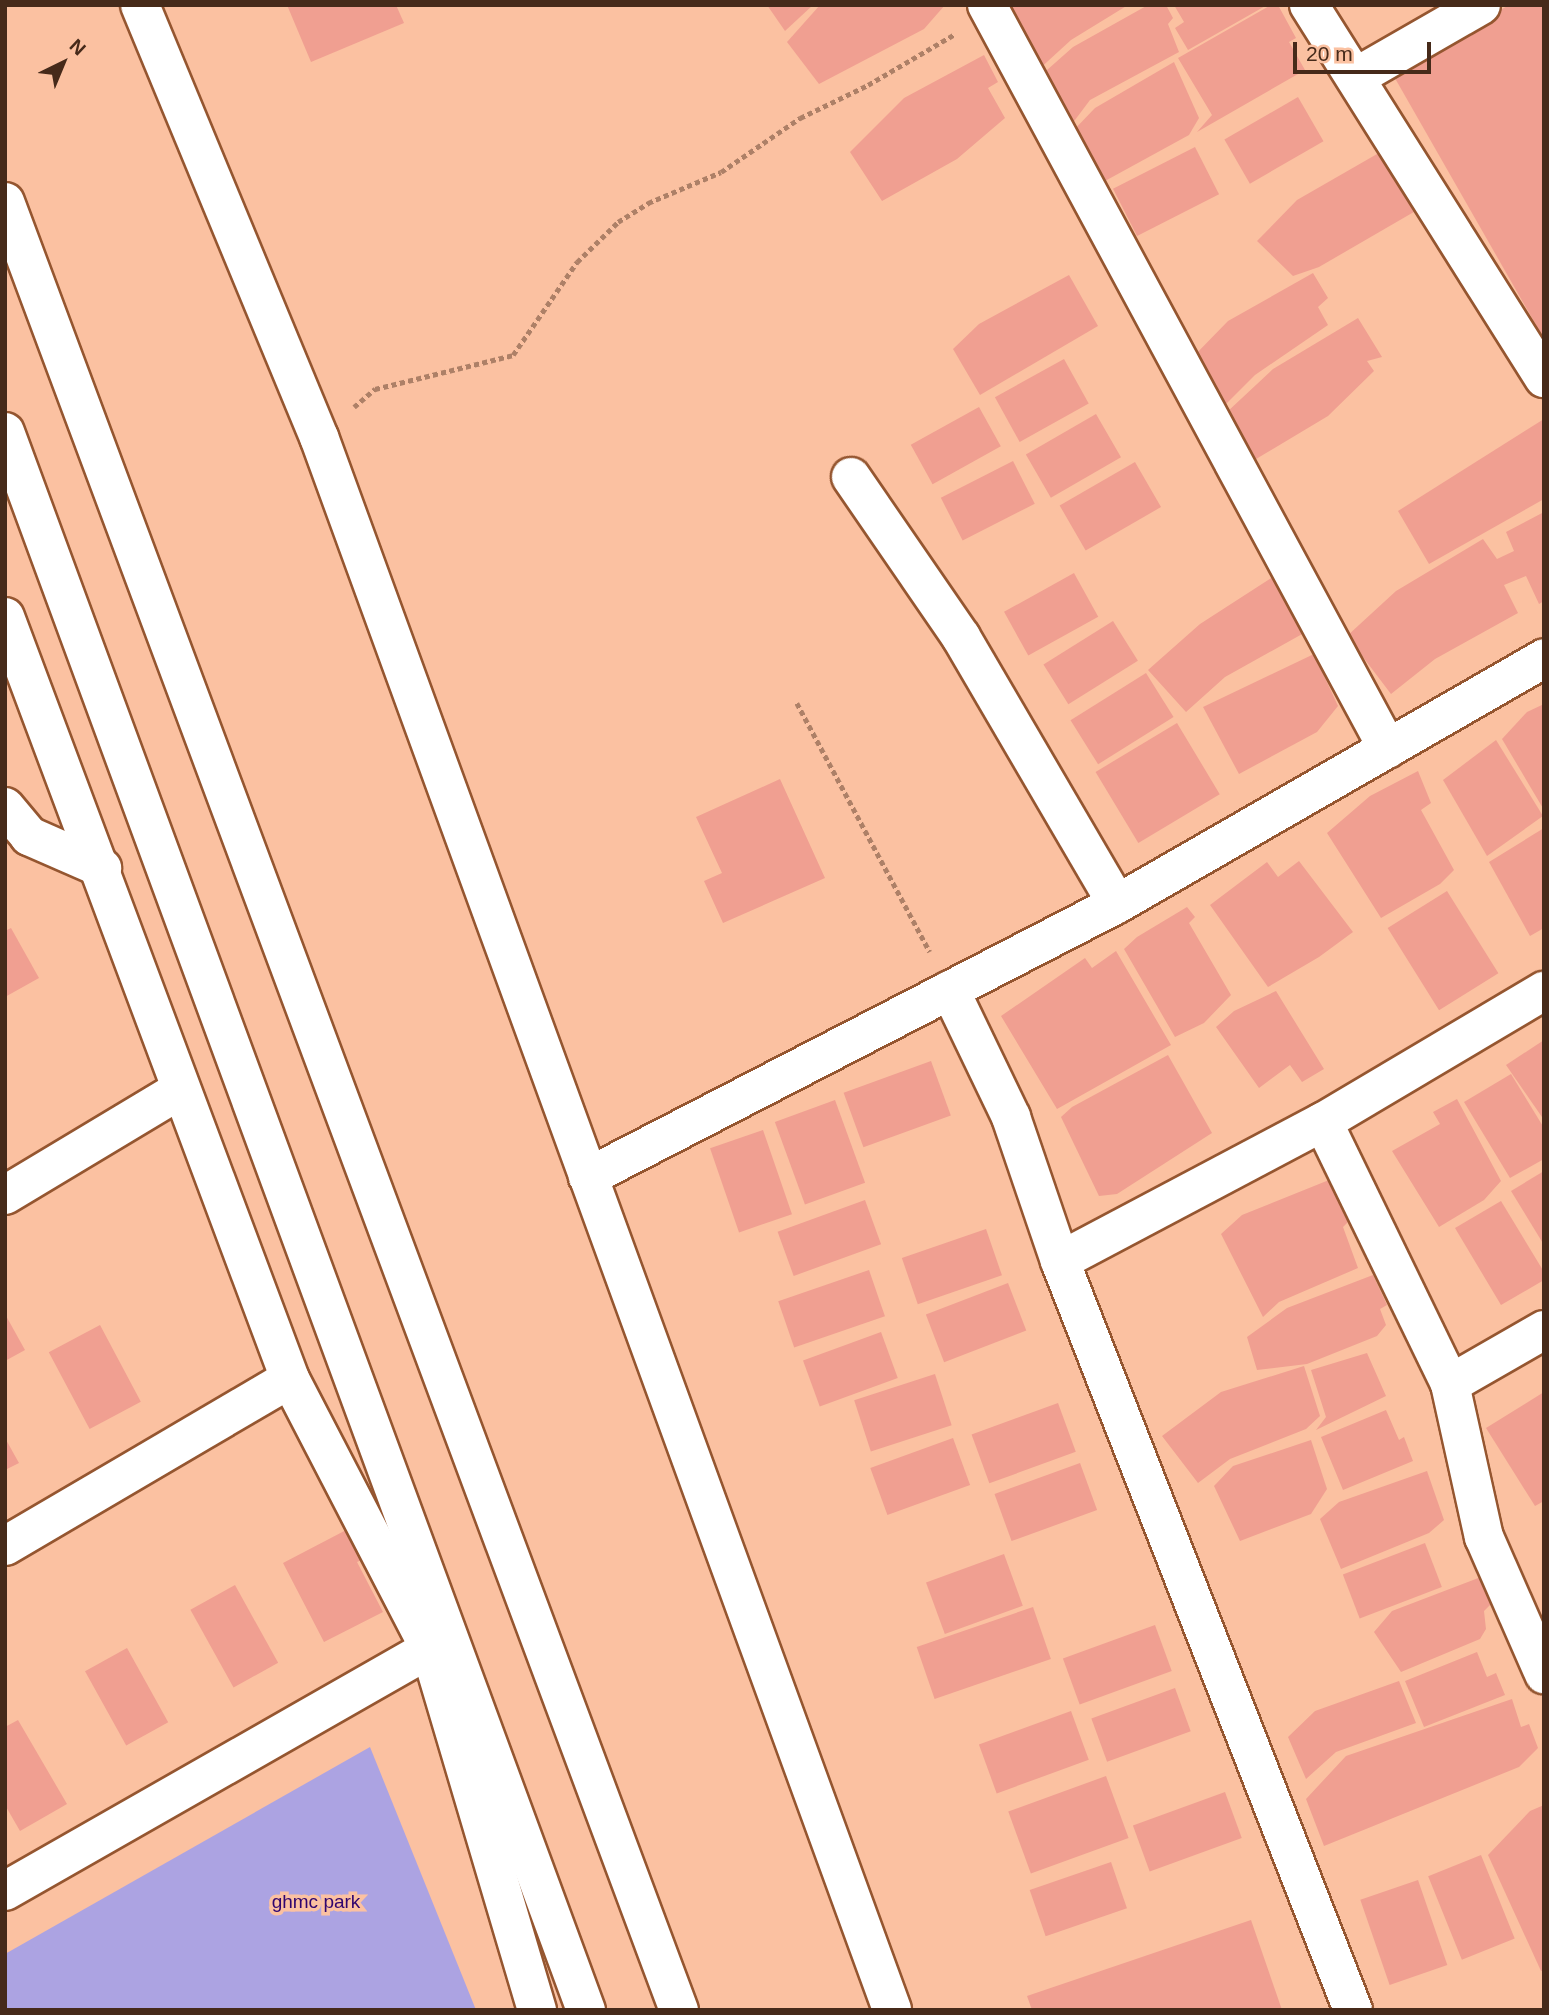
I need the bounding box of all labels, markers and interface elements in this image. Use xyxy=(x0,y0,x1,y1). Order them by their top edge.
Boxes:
north arrow xyxy=(28,28,98,98)
scale bar xyxy=(1297,28,1435,72)
text: N xyxy=(65,35,90,60)
text: 20 m xyxy=(1306,42,1353,65)
park label: ghmc park xyxy=(272,1891,360,1913)

